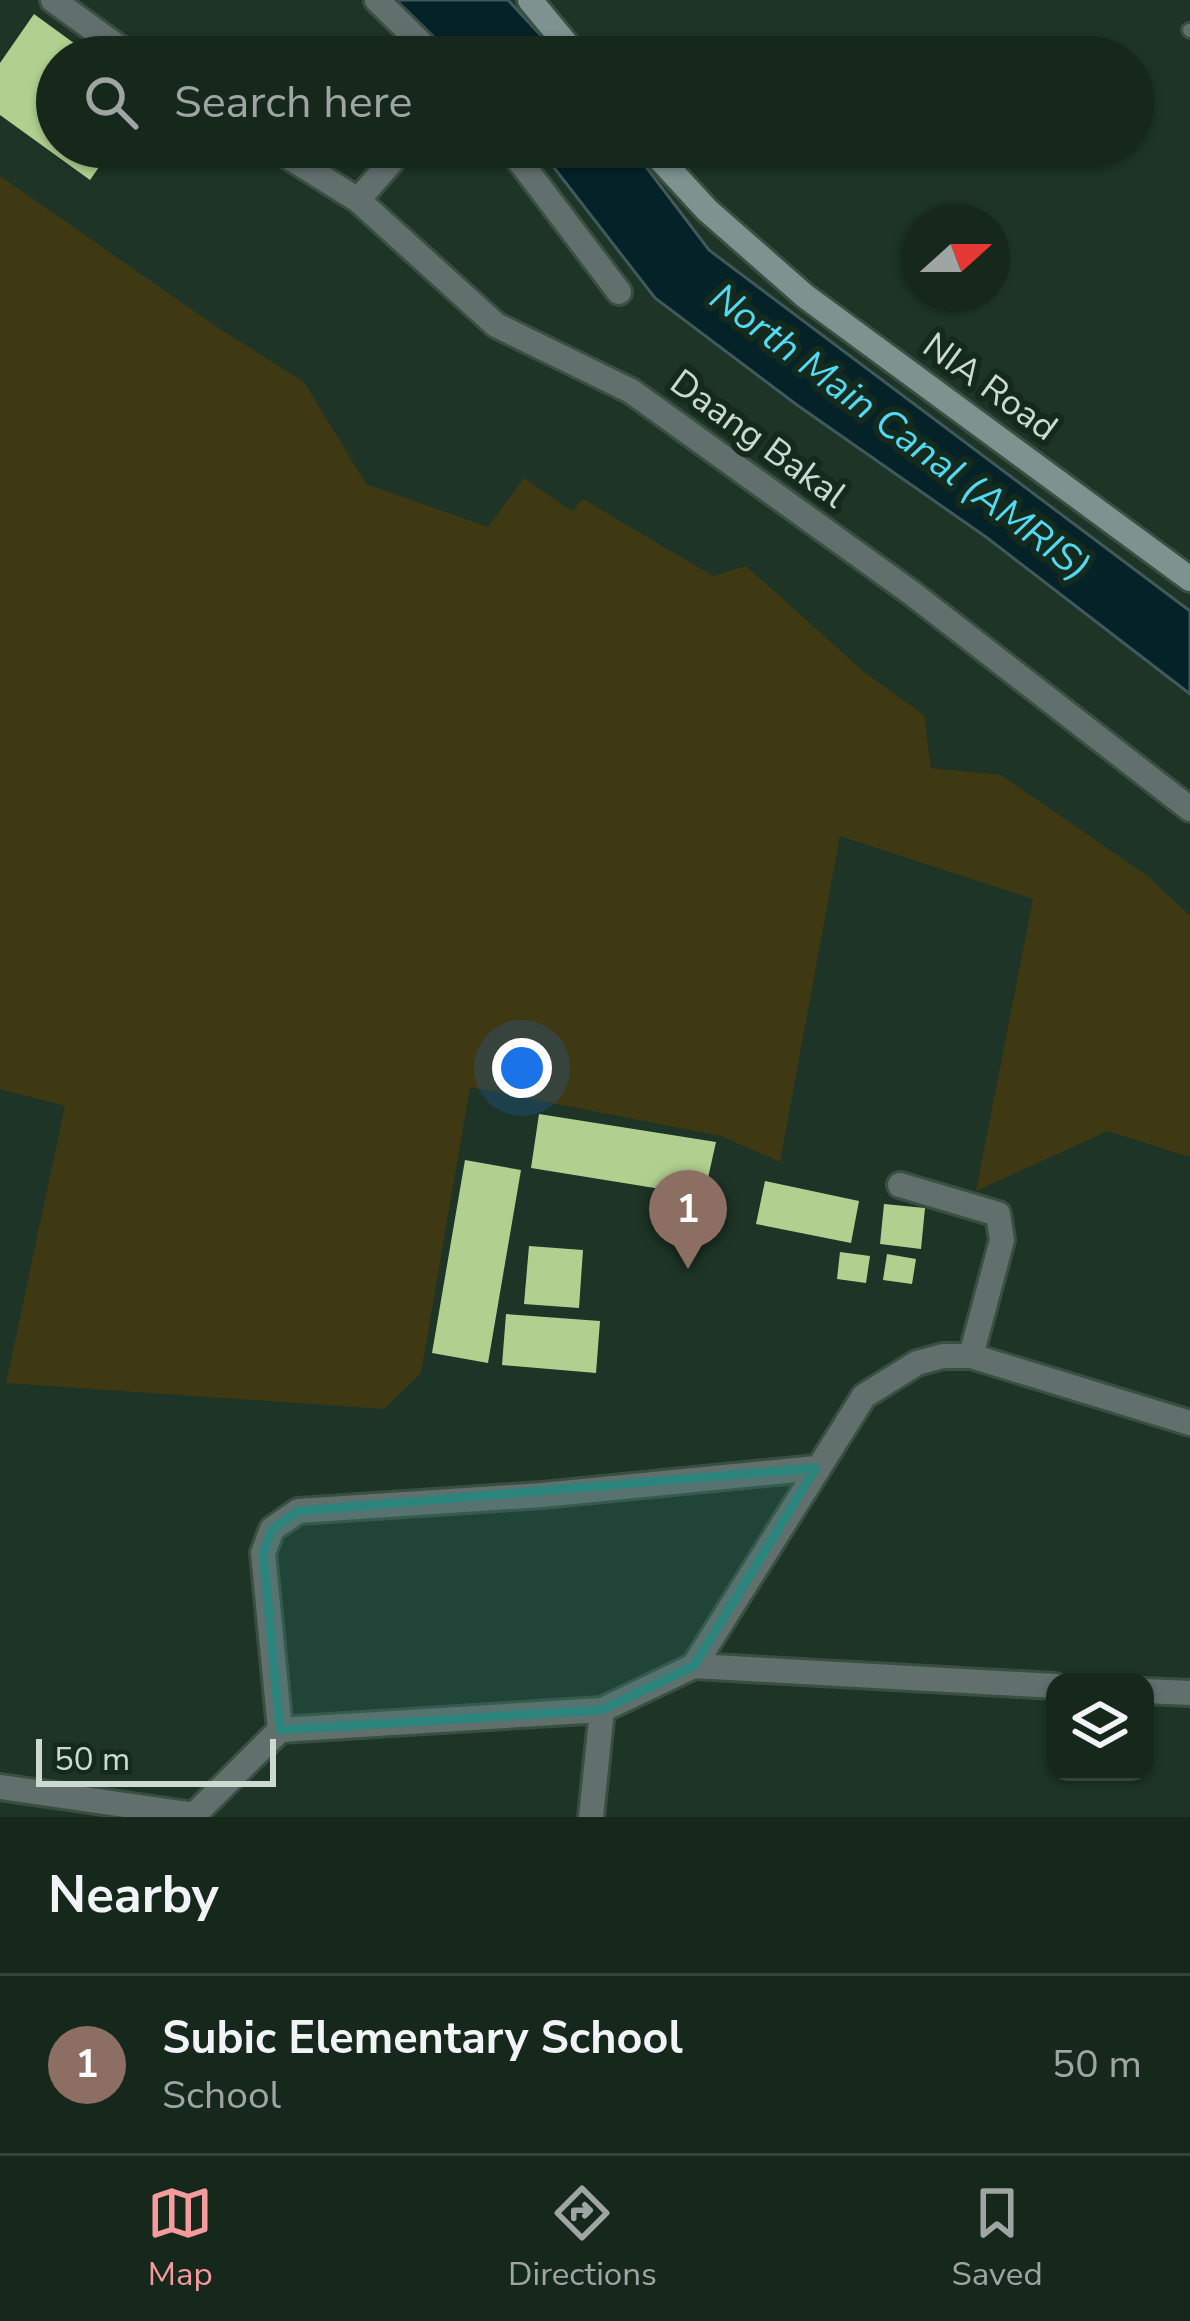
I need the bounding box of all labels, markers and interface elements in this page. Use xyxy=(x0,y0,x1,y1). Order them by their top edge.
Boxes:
search box xyxy=(36,36,1154,168)
icon: search xyxy=(78,69,144,135)
text: Search here xyxy=(174,72,413,133)
north arrow xyxy=(902,204,1010,312)
water label: North Main Canal (AMRIS) xyxy=(699,271,1101,593)
street label: NIA Road xyxy=(913,322,1067,452)
street label: Daang Bakal xyxy=(660,358,856,520)
your location xyxy=(492,1038,552,1098)
pin: 1 xyxy=(649,1170,727,1269)
map controls xyxy=(1046,1673,1154,1781)
button: layers xyxy=(1046,1673,1154,1781)
scale bar xyxy=(36,1733,276,1786)
text: 50 m xyxy=(54,1737,130,1782)
text: Nearby xyxy=(48,1860,219,1930)
text: Subic Elementary School xyxy=(162,2008,683,2069)
text: 1 xyxy=(75,2038,99,2091)
text: 50 m xyxy=(1052,2038,1142,2091)
text: School xyxy=(162,2069,281,2122)
tab: Map xyxy=(147,2180,213,2297)
tab: Directions xyxy=(508,2180,657,2297)
tab: Saved xyxy=(951,2180,1043,2297)

